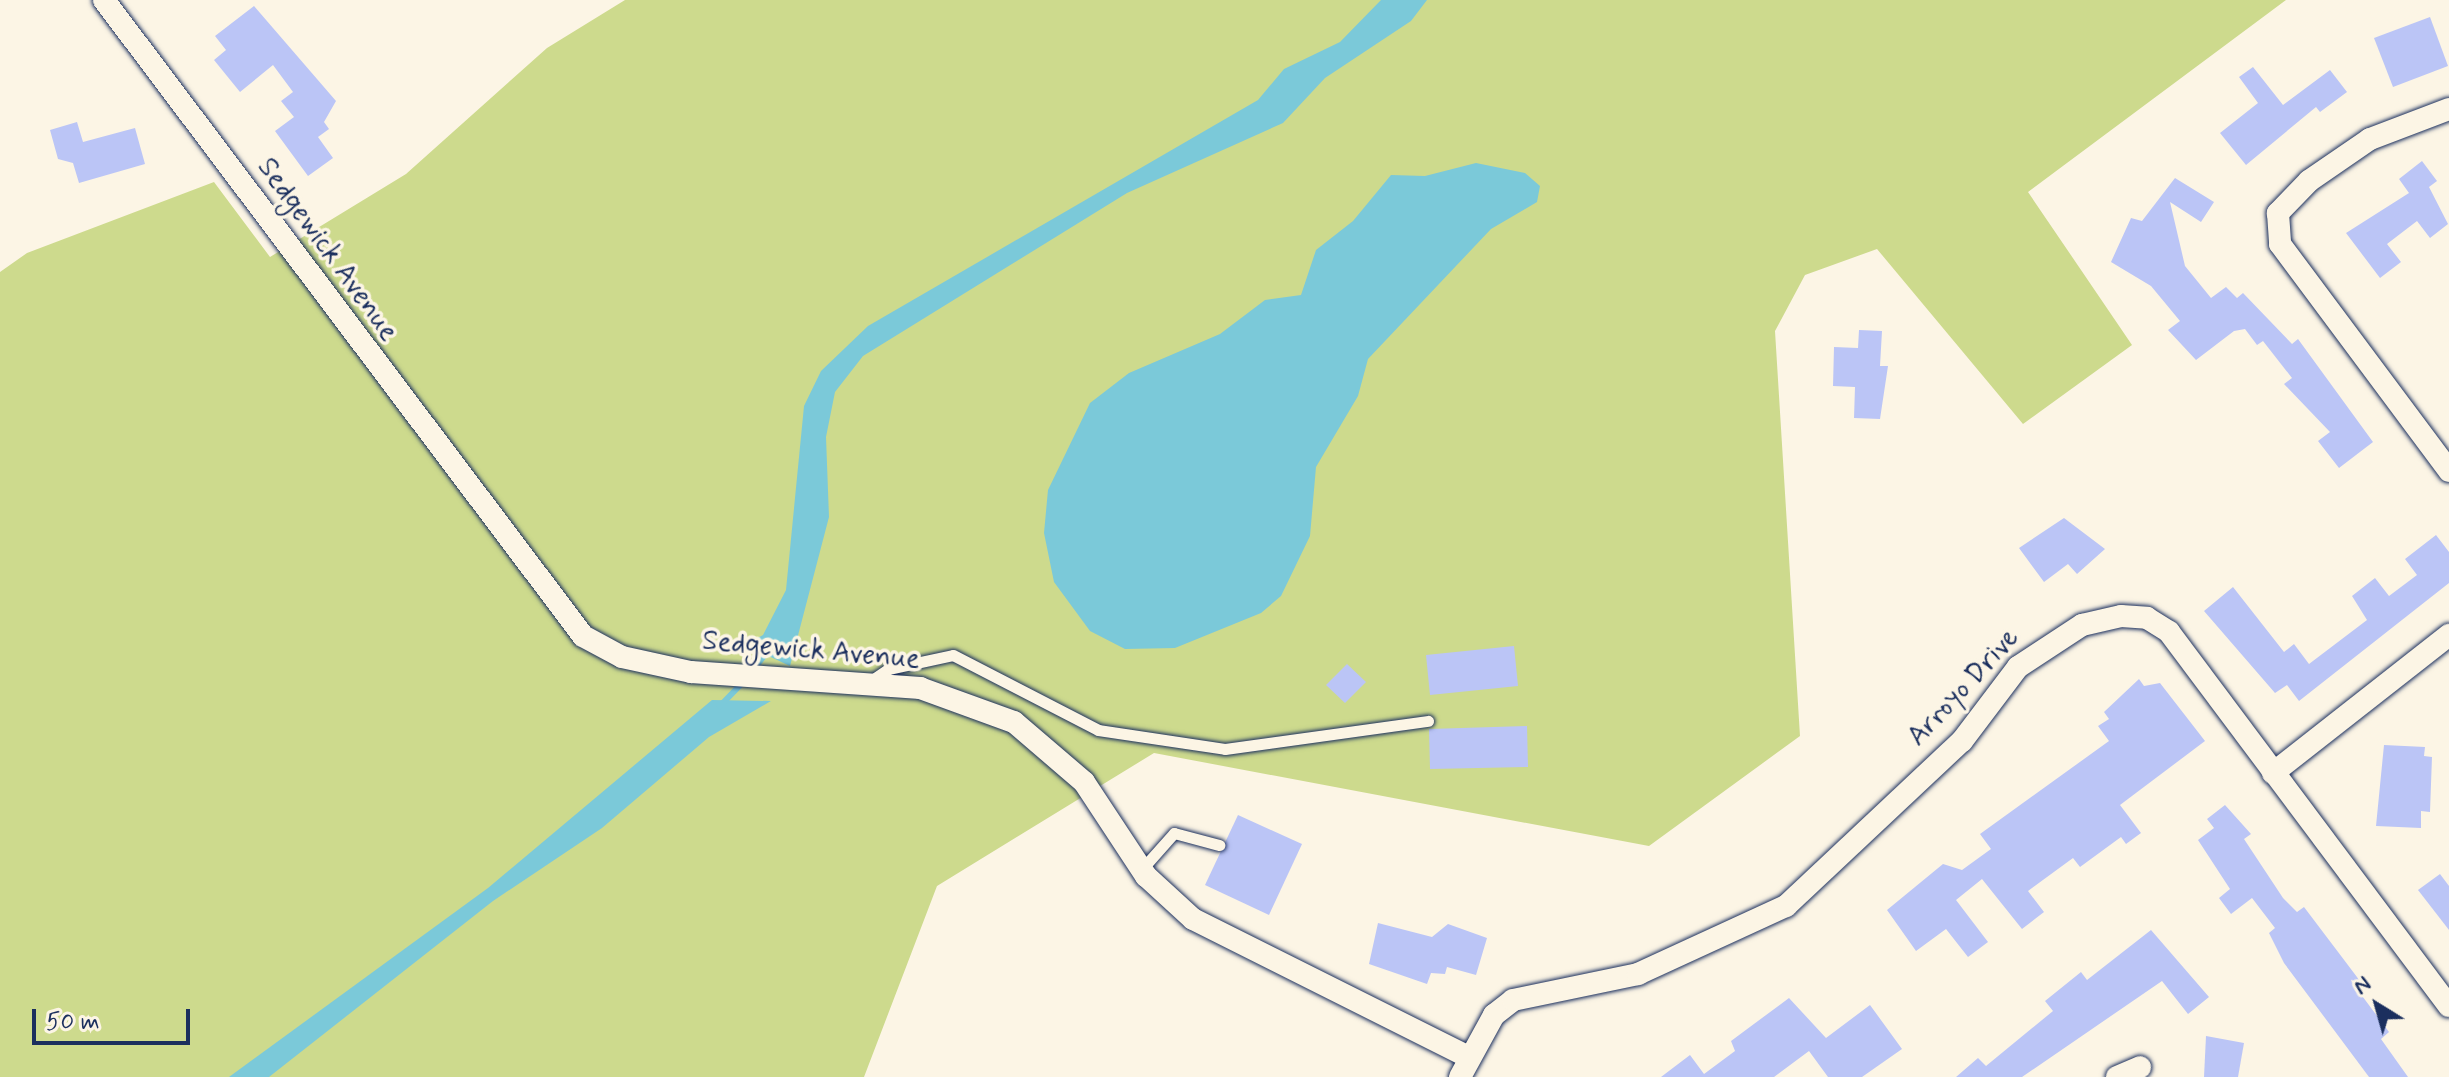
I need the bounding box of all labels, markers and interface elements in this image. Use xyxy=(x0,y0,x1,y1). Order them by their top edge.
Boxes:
street label: Sedgewick Avenue xyxy=(249,152,405,348)
street label: Arroyo Drive xyxy=(1902,623,2026,753)
street label: Sedgewick Avenue xyxy=(701,625,921,677)
north arrow xyxy=(2337,965,2417,1045)
text: N xyxy=(2348,970,2377,1001)
scale bar xyxy=(36,993,194,1043)
text: 50 m xyxy=(46,1007,100,1038)

